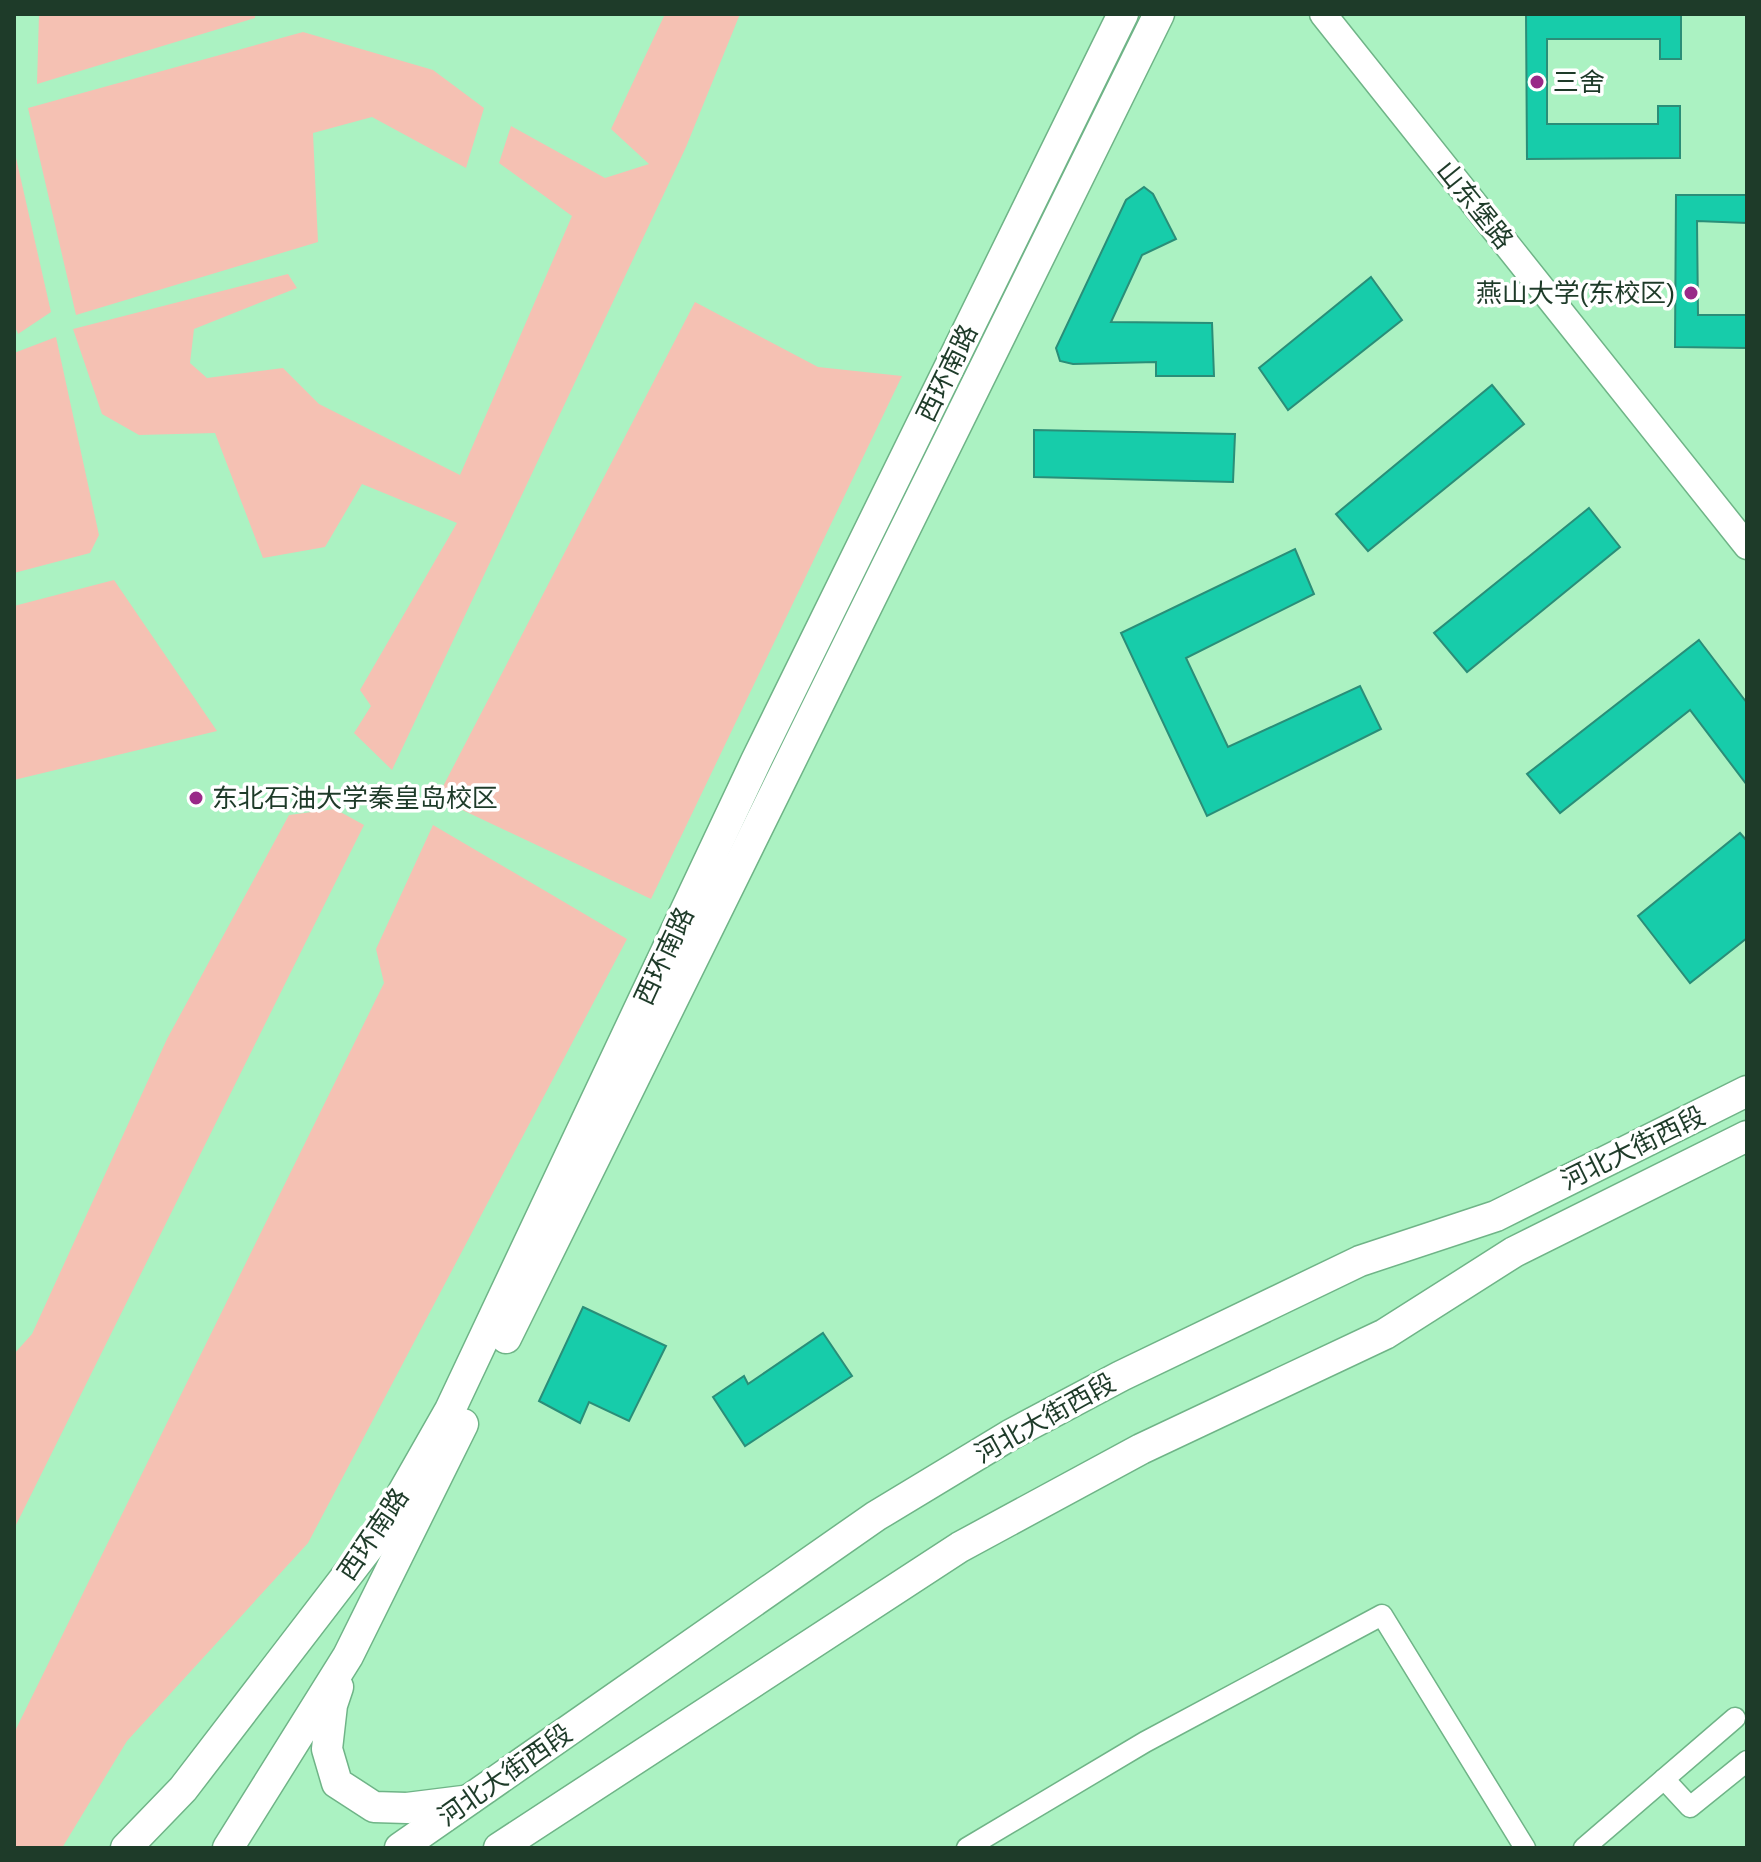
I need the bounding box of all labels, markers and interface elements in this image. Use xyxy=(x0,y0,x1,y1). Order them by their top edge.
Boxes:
place label: 三舍 xyxy=(1553,67,1605,97)
marker: 三舍 xyxy=(1528,73,1546,91)
street label: 山东堡路 xyxy=(1431,155,1519,255)
place label: 燕山大学(东校区) xyxy=(1476,278,1675,308)
marker: 燕山大学(东校区) xyxy=(1682,284,1700,302)
street label: 西环南路 xyxy=(911,320,983,426)
place label: 东北石油大学秦皇岛校区 xyxy=(212,783,498,813)
marker: 东北石油大学秦皇岛校区 xyxy=(187,789,205,807)
street label: 西环南路 xyxy=(628,903,700,1009)
street label: 河北大街西段 xyxy=(1556,1100,1710,1196)
street label: 河北大街西段 xyxy=(970,1367,1120,1469)
street label: 西环南路 xyxy=(331,1482,415,1586)
street label: 河北大街西段 xyxy=(432,1718,578,1832)

